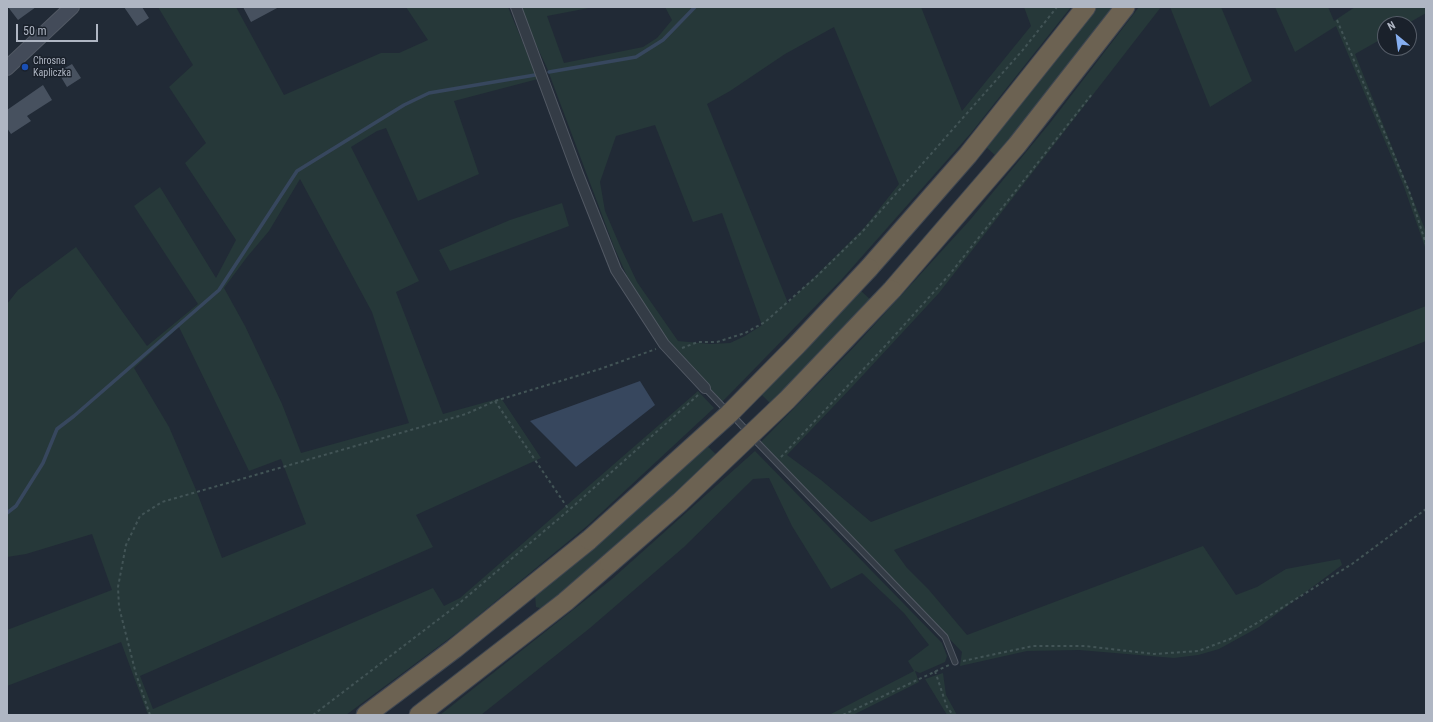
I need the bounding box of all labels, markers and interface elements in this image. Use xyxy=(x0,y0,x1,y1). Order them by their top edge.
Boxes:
scale bar xyxy=(18,16,100,42)
north arrow xyxy=(1377,16,1417,56)
text: N xyxy=(1385,19,1398,33)
text: 50 m xyxy=(23,24,47,38)
place label: Chrosna Kapliczka xyxy=(33,55,71,78)
marker: Chrosna Kapliczka xyxy=(20,62,30,72)

